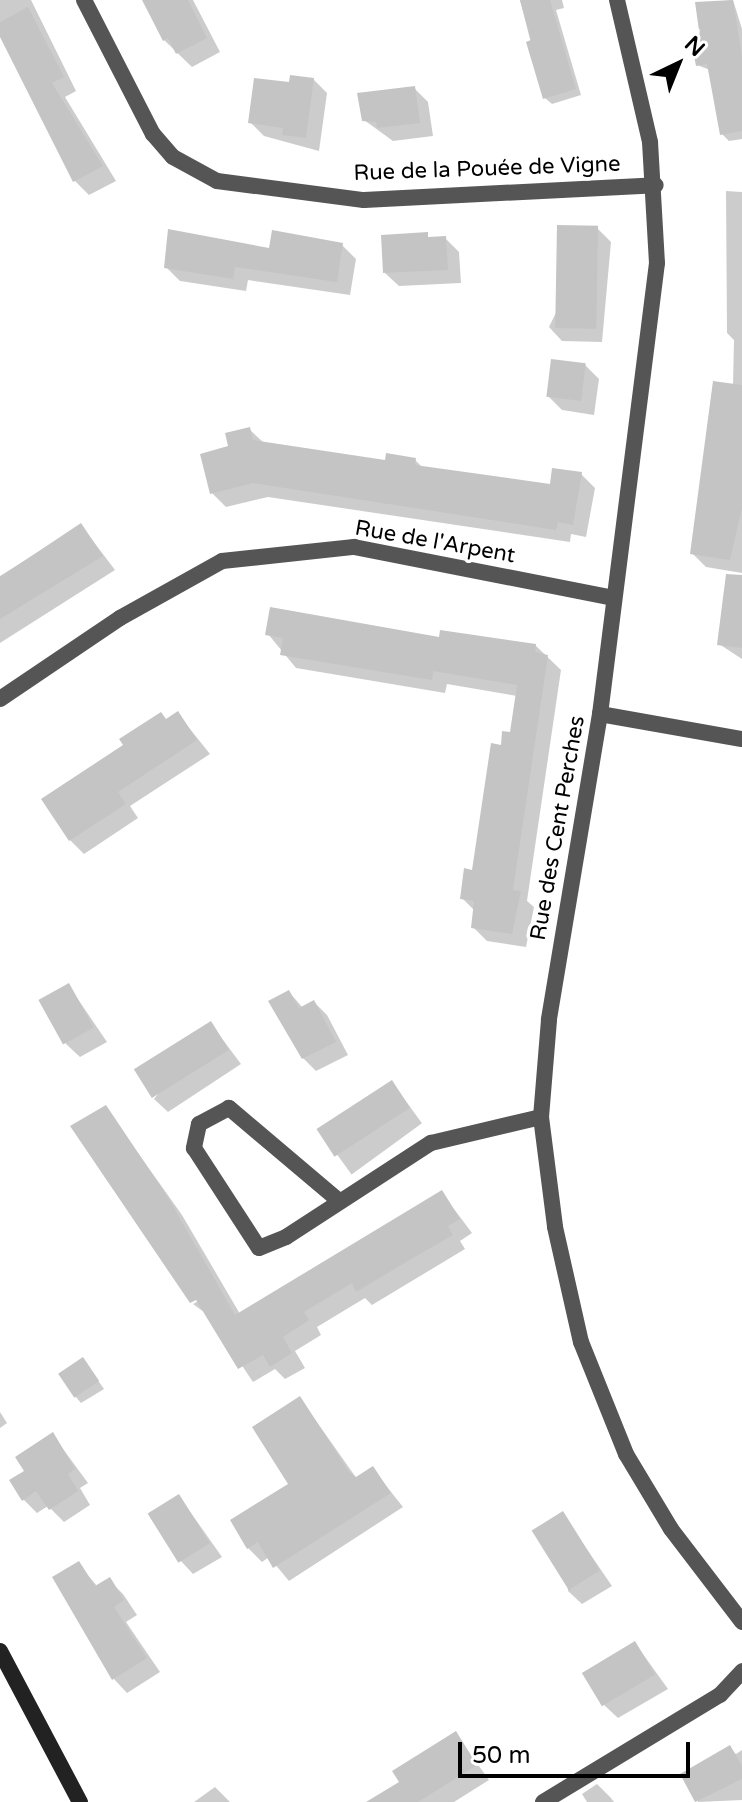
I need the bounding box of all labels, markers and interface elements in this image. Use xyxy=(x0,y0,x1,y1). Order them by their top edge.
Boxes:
north arrow xyxy=(638,24,718,104)
text: N xyxy=(679,31,710,62)
street label: Rue de la Pouée de Vigne xyxy=(353,151,621,187)
street label: Rue de l'Arpent xyxy=(353,515,517,569)
street label: Rue des Cent Perches xyxy=(525,714,591,942)
scale bar xyxy=(462,1726,694,1776)
text: 50 m xyxy=(472,1741,530,1770)

